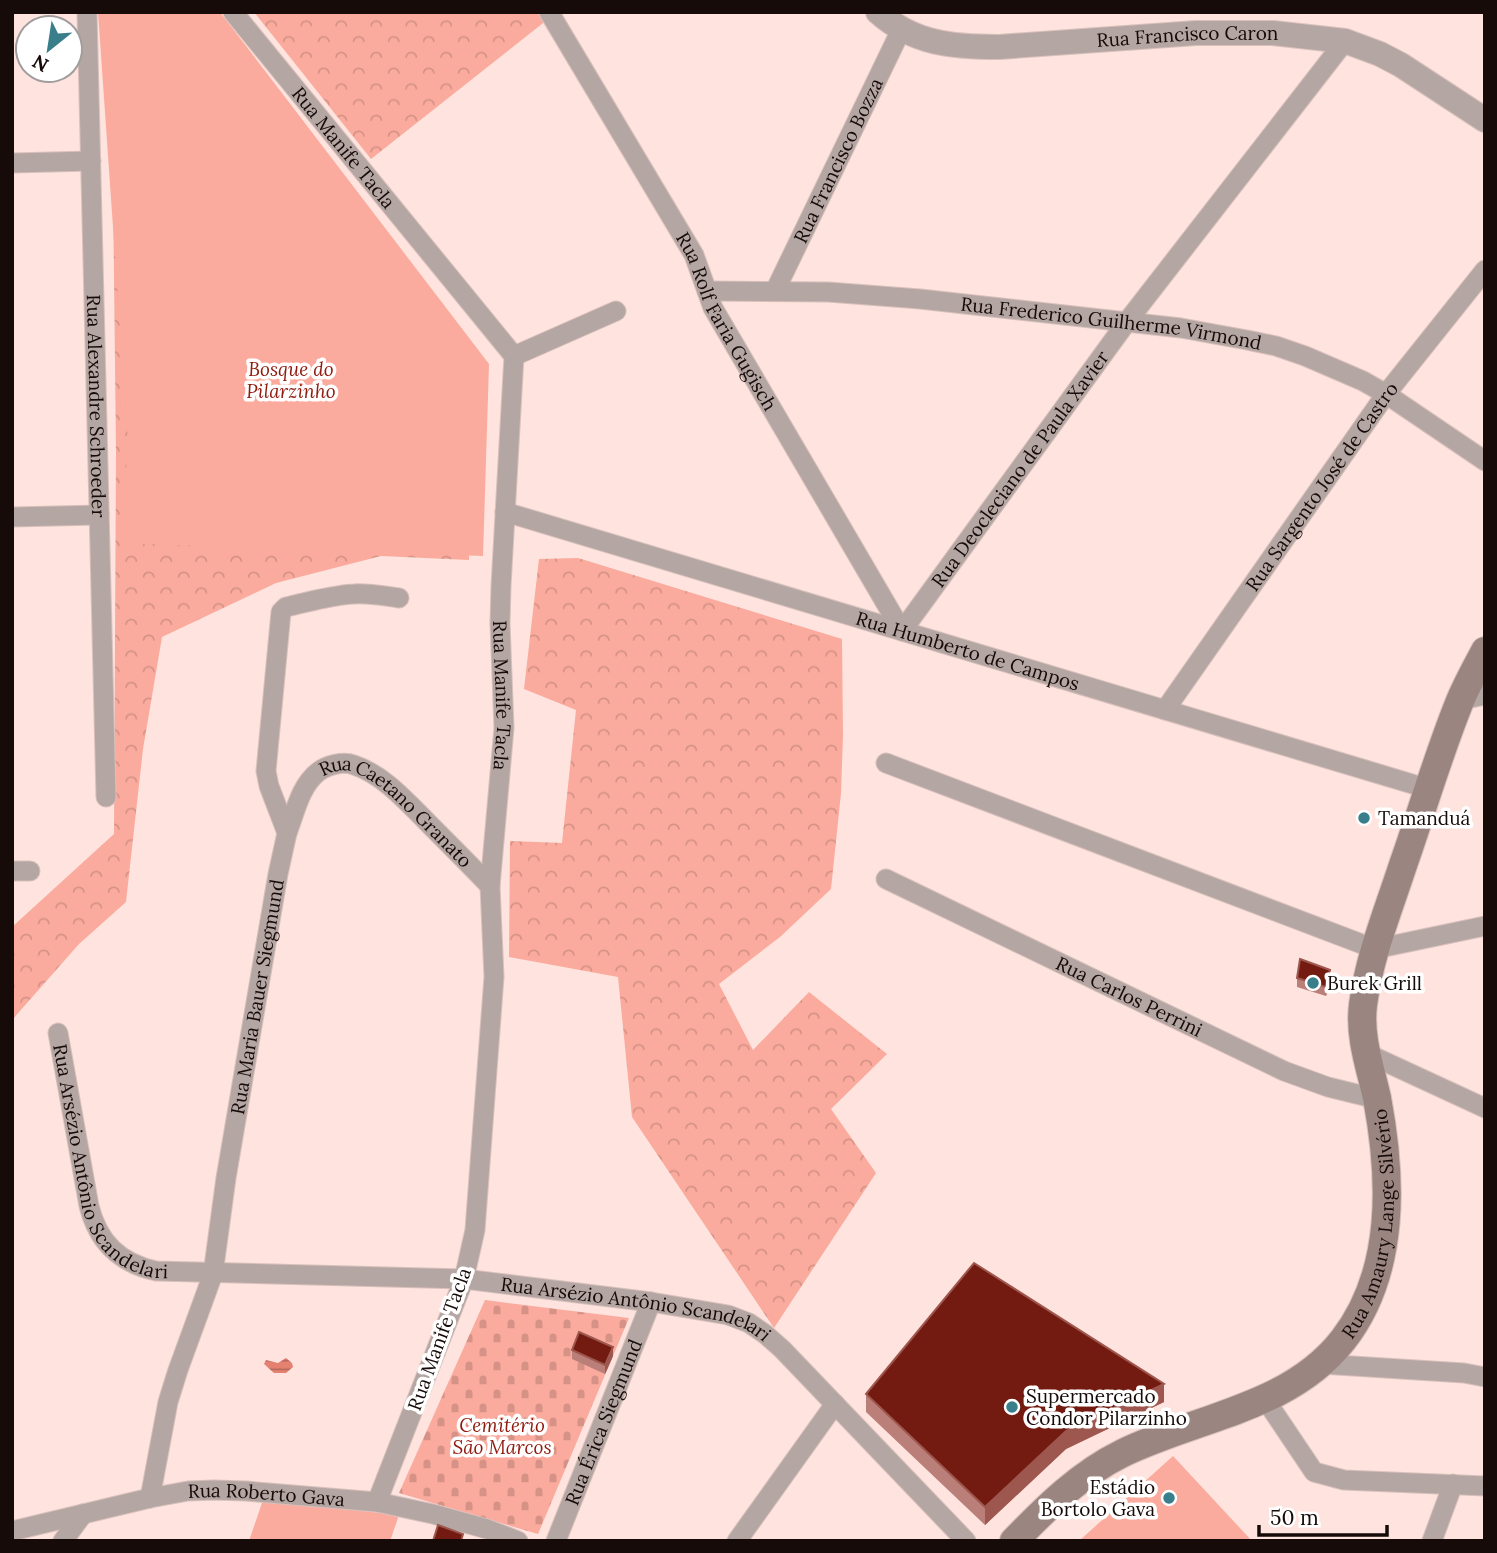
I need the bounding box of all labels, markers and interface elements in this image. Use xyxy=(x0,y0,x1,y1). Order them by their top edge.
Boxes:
north arrow xyxy=(14,14,84,84)
street label: Rua Francisco Caron xyxy=(1096,21,1278,52)
text: N xyxy=(28,50,53,78)
street label: Rua Francisco Bozza xyxy=(788,74,888,247)
street label: Rua Manife Tacla xyxy=(287,82,401,214)
street label: Rua Rolf Faria Gugisch xyxy=(671,227,782,415)
street label: Rua Frederico Guilherme Virmond xyxy=(959,292,1264,355)
street label: Rua Alexandre Schroeder xyxy=(82,294,111,519)
street label: Rua Deocleciano de Paula Xavier xyxy=(926,345,1114,592)
park label: Bosque do Pilarzinho xyxy=(246,357,336,403)
street label: Rua Sargento José de Castro xyxy=(1240,377,1403,596)
street label: Rua Humberto de Campos xyxy=(853,606,1082,696)
street label: Rua Manife Tacla xyxy=(488,620,516,772)
street label: Rua Caetano Granato xyxy=(315,751,477,873)
place label: Tamanduá xyxy=(1378,806,1471,830)
marker: Tamanduá xyxy=(1356,810,1372,826)
street label: Rua Maria Bauer Siegmund xyxy=(225,877,289,1116)
street label: Rua Carlos Perrini xyxy=(1052,951,1206,1042)
place label: Burek Grill xyxy=(1327,971,1422,995)
marker: Burek Grill xyxy=(1305,975,1321,991)
street label: Rua Arsézio Antônio Scandelari xyxy=(48,1042,168,1283)
street label: Rua Amaury Lange Silvério xyxy=(1336,1107,1399,1343)
street label: Rua Manife Tacla xyxy=(402,1264,476,1414)
street label: Rua Arsézio Antônio Scandelari xyxy=(499,1272,776,1346)
street label: Rua Érica Siegmund xyxy=(560,1336,647,1508)
place label: Supermercado Condor Pilarzinho xyxy=(1026,1384,1187,1430)
marker: Supermercado Condor Pilarzinho xyxy=(1004,1399,1020,1415)
park label: Cemitério São Marcos xyxy=(452,1413,552,1459)
place label: Estádio Bortolo Gava xyxy=(1041,1475,1155,1521)
street label: Rua Roberto Gava xyxy=(187,1478,346,1511)
marker: Estádio Bortolo Gava xyxy=(1161,1490,1177,1506)
scale bar xyxy=(1259,1494,1387,1538)
text: 50 m xyxy=(1270,1504,1319,1531)

